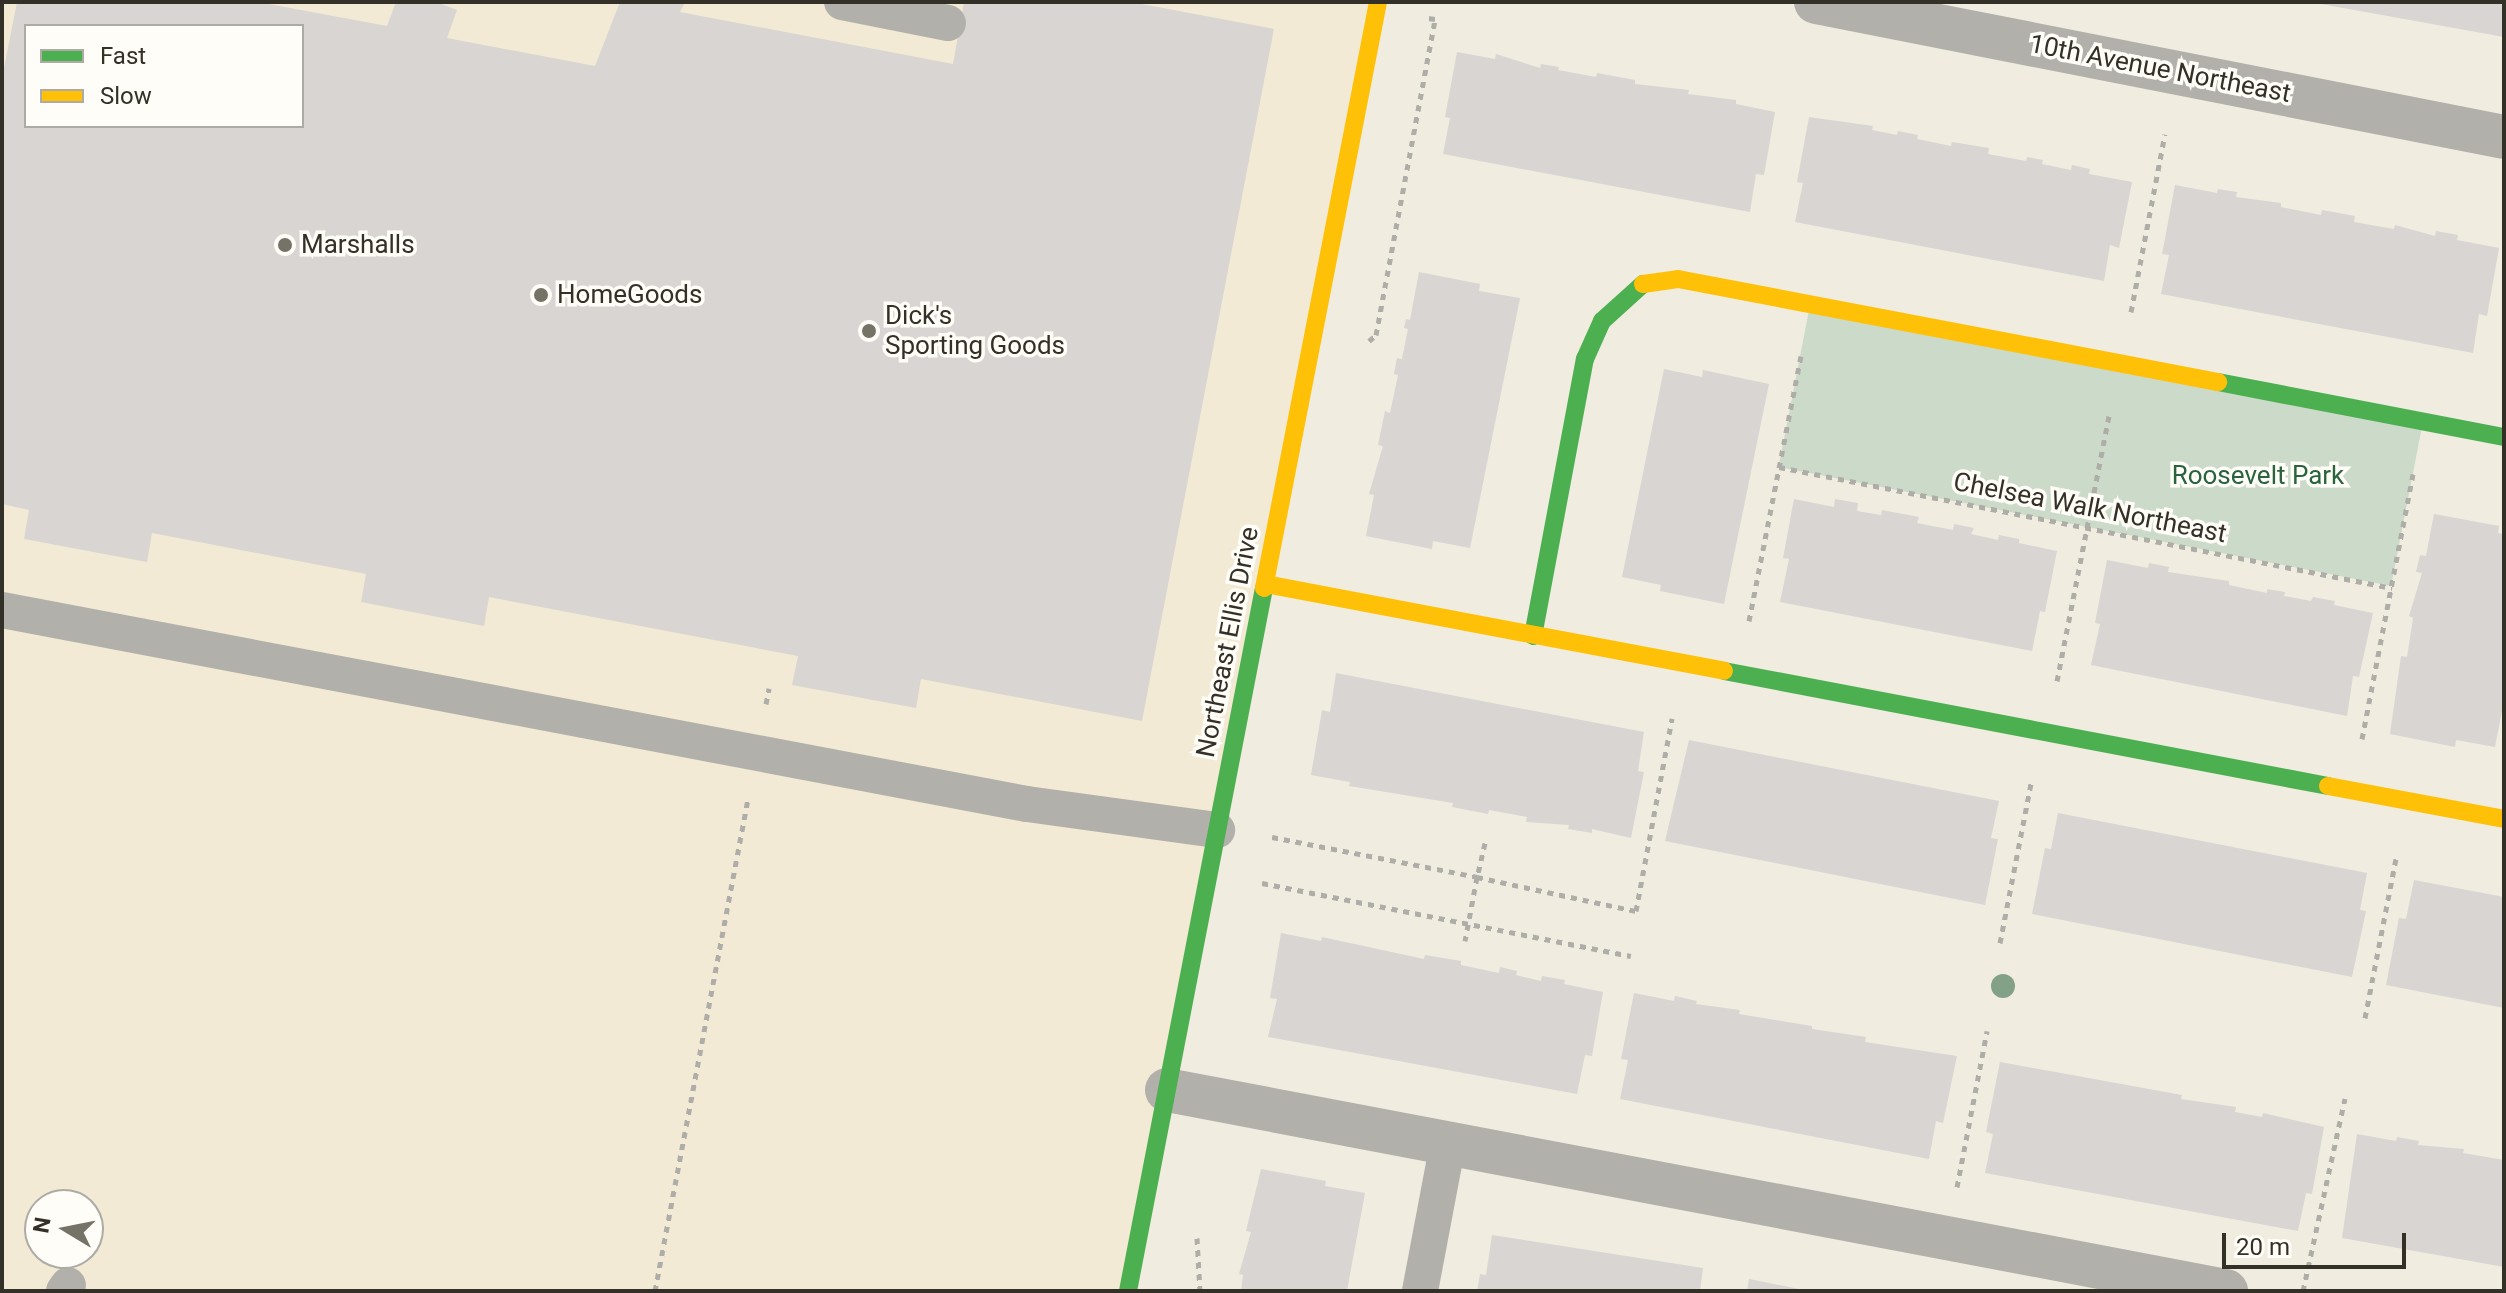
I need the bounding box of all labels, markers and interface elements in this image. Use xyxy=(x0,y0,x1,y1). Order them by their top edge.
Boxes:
legend xyxy=(24,24,304,128)
street label: 10th Avenue Northeast xyxy=(2027,28,2293,110)
text: Fast xyxy=(100,42,146,70)
text: Slow xyxy=(100,82,152,110)
place label: Marshalls xyxy=(301,229,415,261)
marker: Marshalls xyxy=(276,236,294,254)
place label: HomeGoods xyxy=(557,279,702,311)
marker: HomeGoods xyxy=(532,286,550,304)
place label: Dick's Sporting Goods xyxy=(885,300,1065,362)
marker: Dick's Sporting Goods xyxy=(860,322,878,340)
park label: Roosevelt Park xyxy=(2172,460,2344,492)
street label: Chelsea Walk Northeast xyxy=(1951,466,2229,550)
street label: Northeast Ellis Drive xyxy=(1190,524,1266,760)
north arrow xyxy=(24,1189,104,1269)
text: N xyxy=(28,1215,56,1235)
scale bar xyxy=(2226,1217,2410,1267)
text: 20 m xyxy=(2236,1233,2290,1261)

